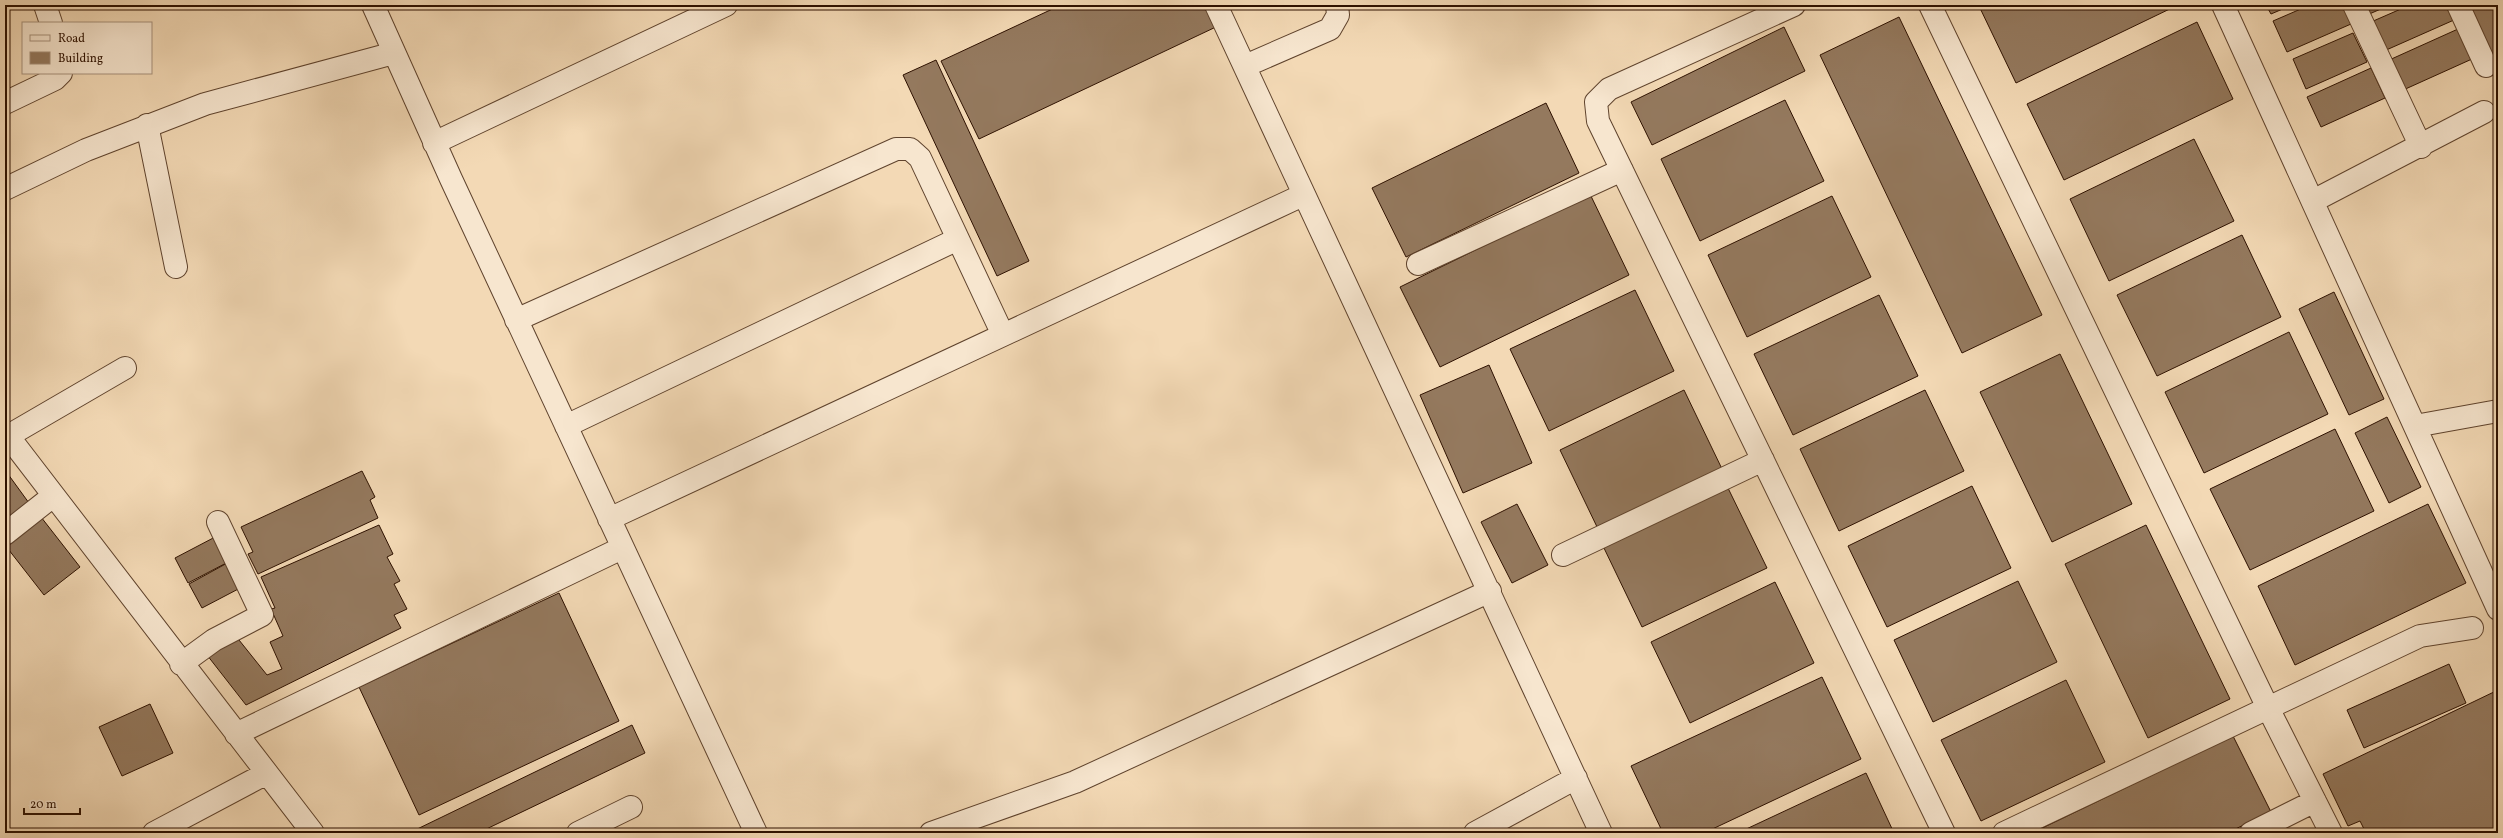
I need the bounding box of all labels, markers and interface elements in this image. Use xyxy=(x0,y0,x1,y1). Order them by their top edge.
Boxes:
legend xyxy=(22,22,152,74)
text: Road xyxy=(58,31,85,47)
text: Building xyxy=(58,51,103,67)
scale bar xyxy=(24,790,80,816)
text: 20 m xyxy=(30,797,57,813)

